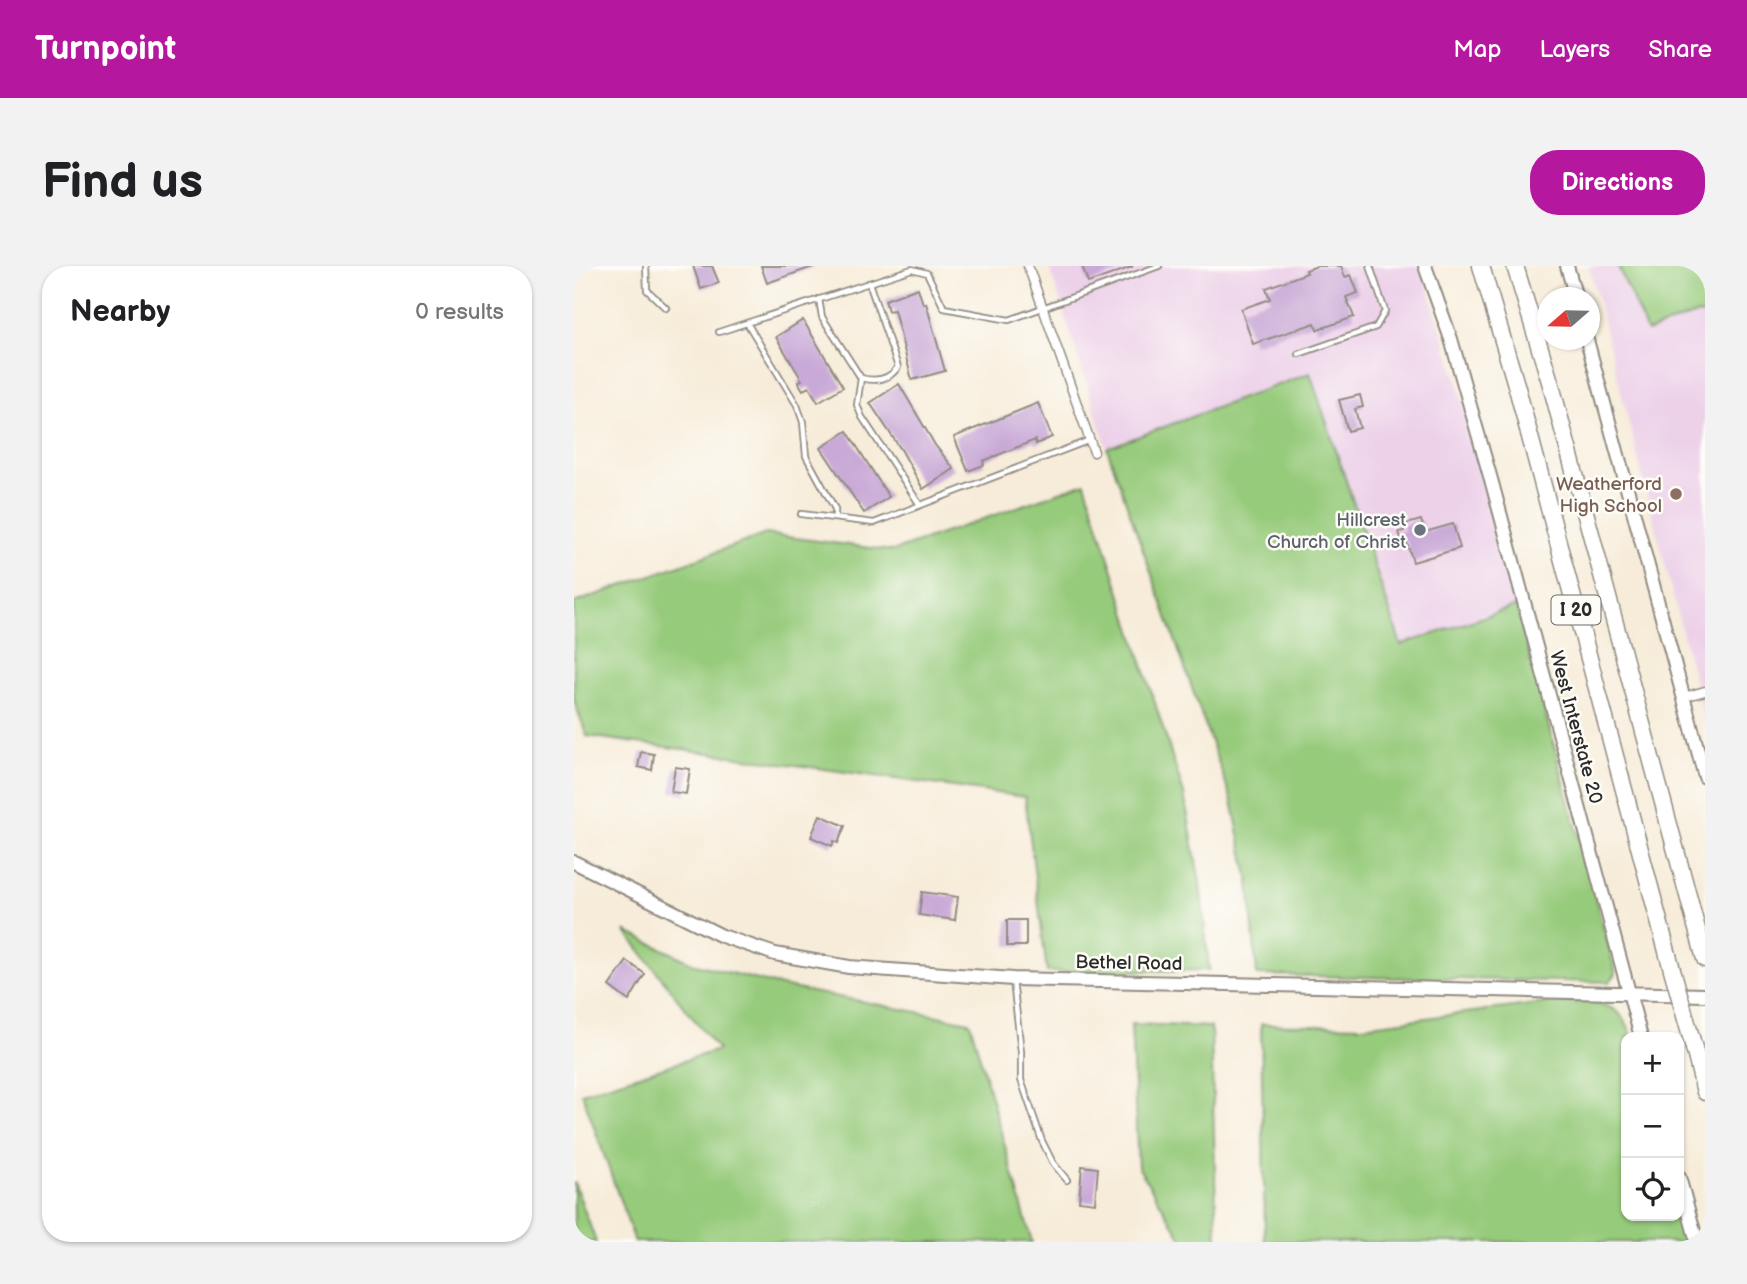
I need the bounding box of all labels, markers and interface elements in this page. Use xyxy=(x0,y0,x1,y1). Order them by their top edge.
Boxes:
text: Turnpoint xyxy=(35,29,176,69)
text: Map xyxy=(1453,35,1501,64)
text: Layers xyxy=(1539,35,1610,64)
text: Share xyxy=(1648,35,1712,64)
button: Directions xyxy=(1530,150,1705,215)
text: Find us xyxy=(42,153,203,212)
north arrow xyxy=(1537,287,1600,350)
text: Nearby xyxy=(70,294,170,330)
text: 0 results xyxy=(415,298,504,326)
place label: Weatherford High School xyxy=(1556,473,1662,518)
marker: Weatherford High School xyxy=(1668,486,1684,502)
place label: Hillcrest Church of Christ xyxy=(1267,509,1406,554)
marker: Hillcrest Church of Christ xyxy=(1412,522,1428,538)
road number: I 20 xyxy=(1552,596,1600,624)
street label: West Interstate 20 xyxy=(1544,648,1607,806)
street label: Bethel Road xyxy=(1075,951,1183,976)
map controls xyxy=(1621,1032,1684,1221)
button: + xyxy=(1621,1032,1684,1095)
button: − xyxy=(1621,1095,1684,1158)
button: locate xyxy=(1621,1158,1684,1221)

